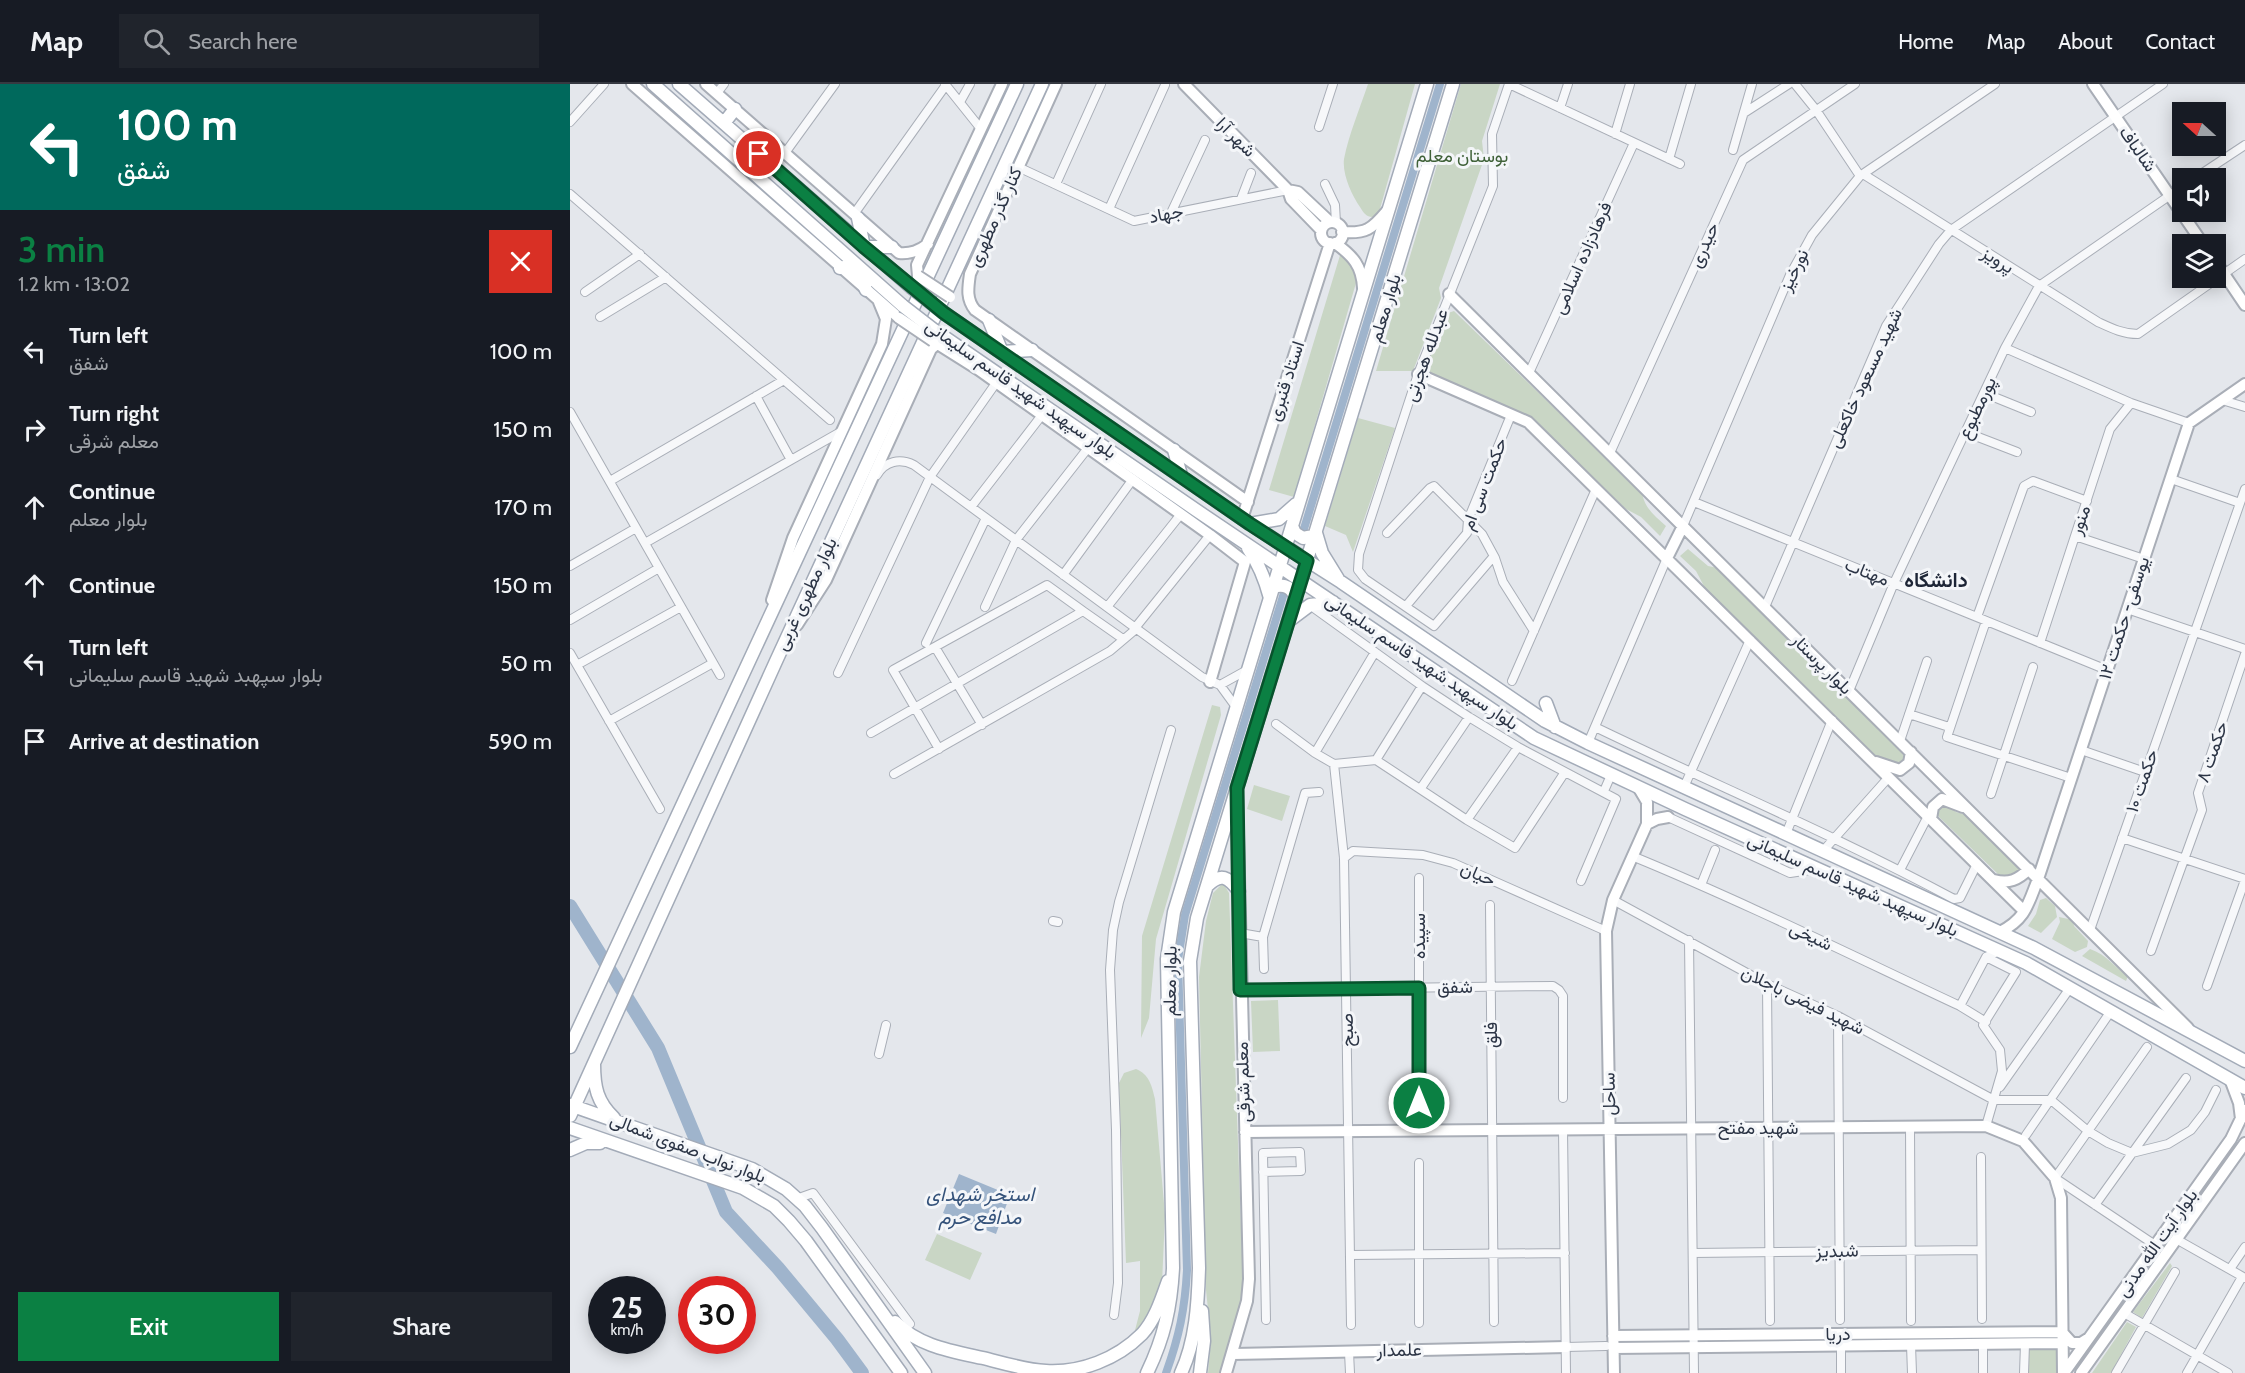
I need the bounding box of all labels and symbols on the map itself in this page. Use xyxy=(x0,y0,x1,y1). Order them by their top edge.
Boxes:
north arrow xyxy=(2172,102,2226,156)
street label: شهر آرا xyxy=(1211,112,1261,162)
street label: شالباف xyxy=(2114,122,2162,176)
pin xyxy=(733,128,784,179)
park label: بوستان معلم xyxy=(1416,145,1508,168)
street label: کنار گذر مطهری xyxy=(963,164,1027,270)
street label: فرهادزاده اسلامی xyxy=(1547,198,1617,318)
street label: جهاد xyxy=(1147,200,1185,228)
street label: حیدری xyxy=(1684,219,1724,271)
street label: پرویز xyxy=(1976,241,2018,279)
street label: نورخیز xyxy=(1774,245,1814,296)
street label: بلوار معلم xyxy=(1364,271,1407,345)
street label: شهید مسعود خاکعلی xyxy=(1823,305,1907,451)
street label: عبدلله هجرتی xyxy=(1399,306,1453,404)
street label: بلوار سپهبد شهید قاسم سلیمانی xyxy=(921,315,1121,464)
street label: استاد قنبری xyxy=(1263,338,1309,424)
street label: پورمطبوع xyxy=(1953,373,2002,443)
street label: حکمت سی ام xyxy=(1456,435,1513,534)
street label: منور xyxy=(2064,502,2095,539)
street label: بلوار مطهری غربی xyxy=(770,534,842,654)
street label: مهتاب xyxy=(1842,553,1892,591)
street label: یوسفی- حکمت ۱۲ xyxy=(2094,554,2154,682)
district label: دانشگاه xyxy=(1904,568,1968,592)
street label: بلوار سپهبد شهید قاسم سلیمانی xyxy=(1321,589,1523,736)
street label: بلوار پرستار xyxy=(1786,628,1857,700)
street label: حکمت ۸ xyxy=(2191,719,2233,785)
street label: حکمت ۱۰ xyxy=(2121,747,2163,815)
street label: بلوار سپهبد شهید قاسم سلیمانی xyxy=(1744,829,1962,942)
street label: حیان xyxy=(1457,857,1499,891)
street label: سپیده xyxy=(1408,913,1431,959)
street label: شیخی xyxy=(1786,917,1836,955)
street label: بلوار معلم xyxy=(1158,946,1183,1016)
street label: شهید فیضی باجلان xyxy=(1738,961,1868,1039)
street label: شفق xyxy=(1437,976,1473,998)
street label: صبح xyxy=(1336,1013,1359,1047)
street label: فلق xyxy=(1480,1022,1502,1048)
street label: معلم شرقی xyxy=(1231,1041,1256,1123)
position arrow xyxy=(1387,1071,1451,1135)
street label: ساحل xyxy=(1598,1072,1620,1116)
street label: بلوار نواب صفوی شمالی xyxy=(607,1108,769,1188)
street label: شهید مفتح xyxy=(1718,1117,1798,1140)
water label: استخر شهدای مدافع حرم xyxy=(926,1182,1036,1231)
street label: بلوار آیت الله مدنی xyxy=(2112,1185,2202,1301)
street label: شبدیز xyxy=(1814,1240,1859,1262)
speed limit sign: 30 xyxy=(678,1276,756,1354)
street label: دریا xyxy=(1825,1323,1851,1345)
street label: علمدار xyxy=(1375,1339,1422,1361)

